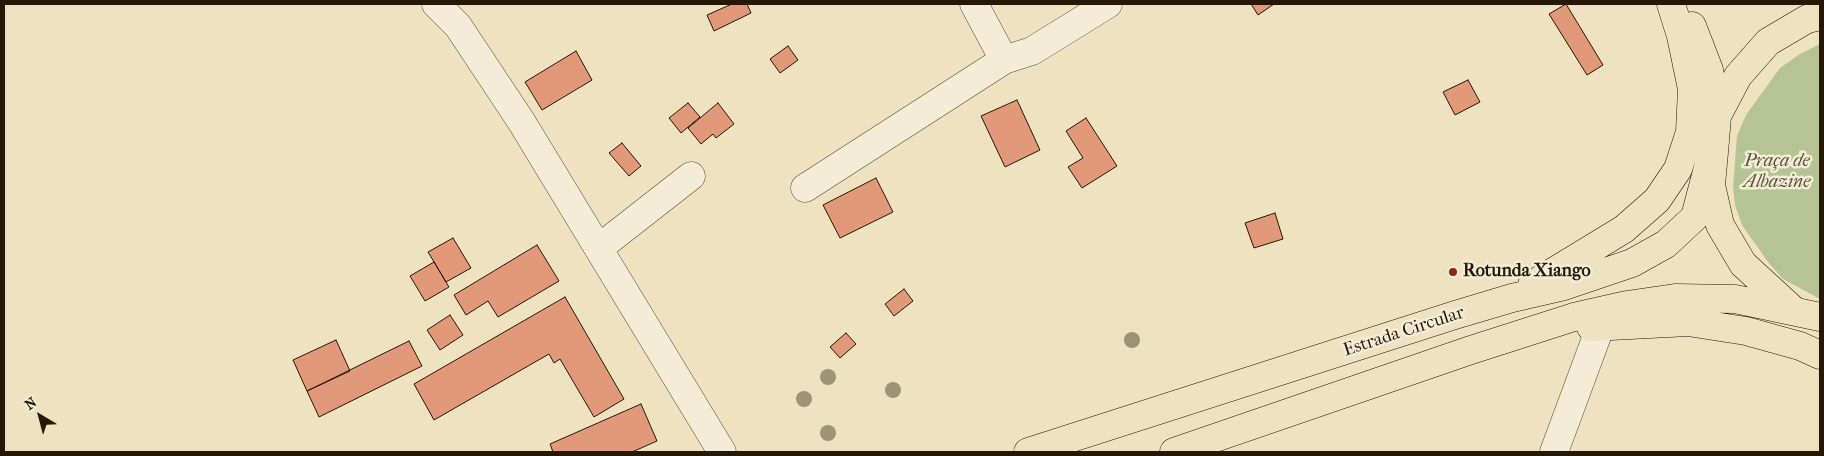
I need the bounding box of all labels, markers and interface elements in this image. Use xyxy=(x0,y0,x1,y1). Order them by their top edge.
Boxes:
park label: Praça de Albazine xyxy=(1744,151,1810,193)
place label: Rotunda Xiango xyxy=(1463,261,1591,283)
marker: Rotunda Xiango xyxy=(1447,266,1459,278)
street label: Estrada Circular xyxy=(1341,302,1467,362)
north arrow xyxy=(15,391,65,441)
text: N xyxy=(21,394,40,414)

